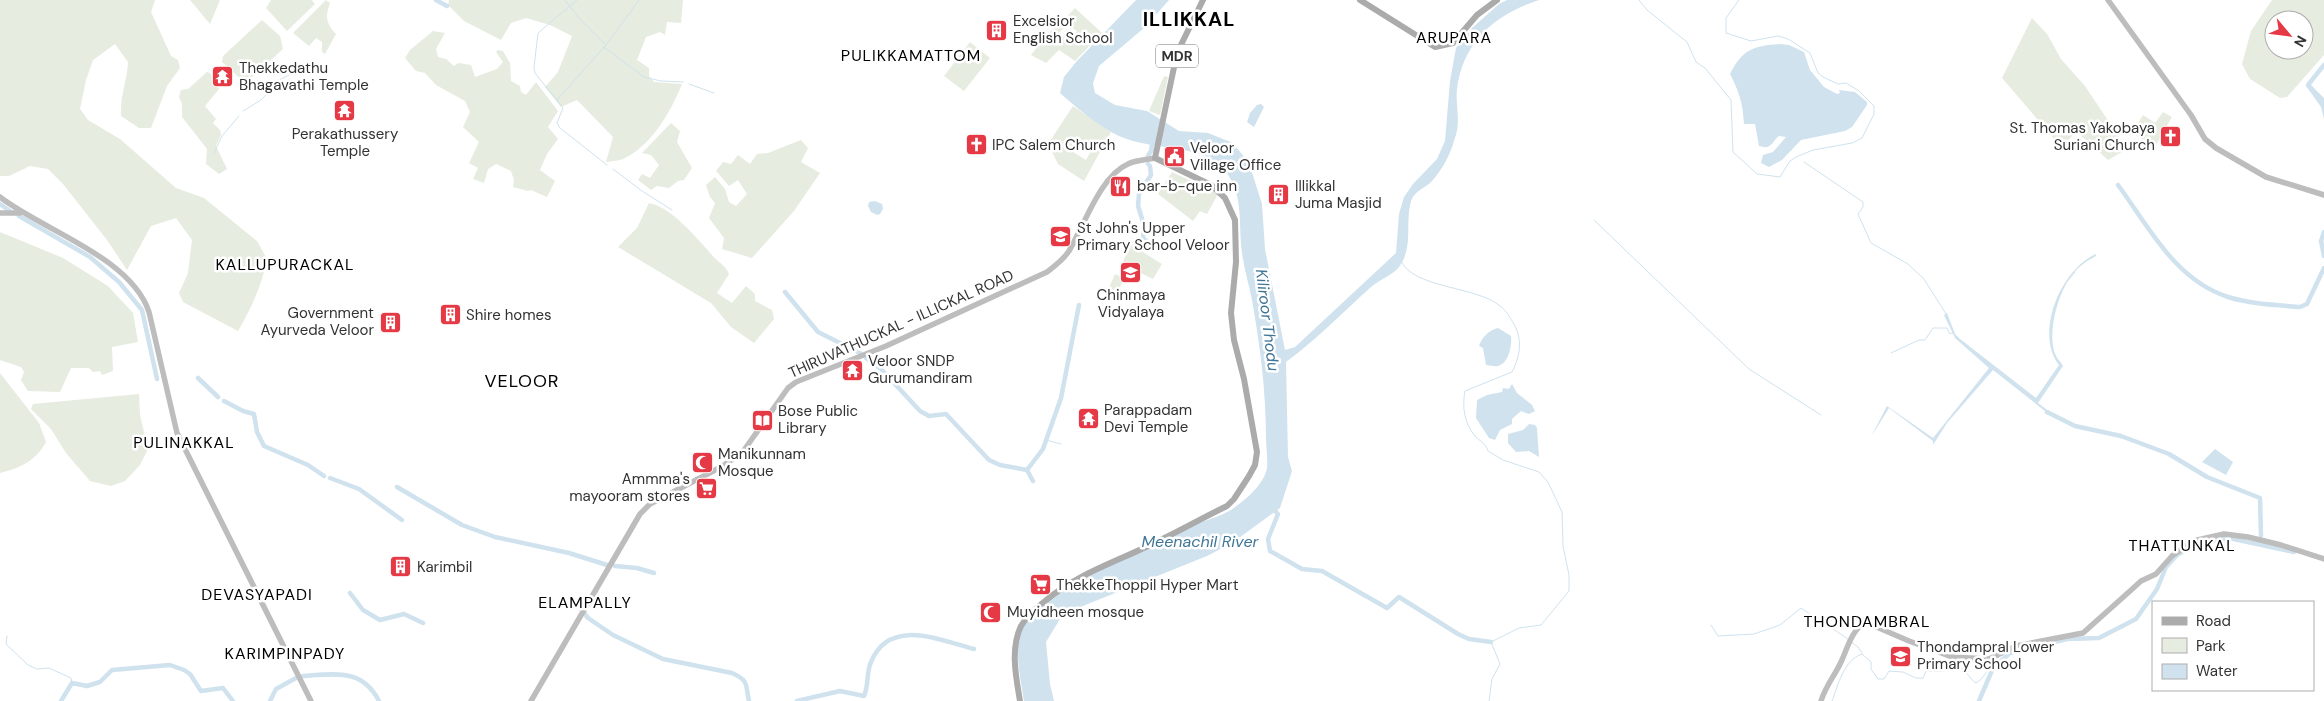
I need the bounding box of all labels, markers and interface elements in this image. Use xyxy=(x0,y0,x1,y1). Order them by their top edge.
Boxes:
district label: ILLIKKAL xyxy=(1143,6,1235,32)
north arrow xyxy=(2264,10,2314,60)
place label: Excelsior English School xyxy=(1013,11,1113,48)
building icon: Excelsior English School xyxy=(985,18,1009,42)
district label: ARUPARA xyxy=(1416,27,1492,48)
text: N xyxy=(2290,32,2311,50)
road number: MDR xyxy=(1156,44,1198,68)
district label: PULIKKAMATTOM xyxy=(841,45,981,66)
place label: Thekkedathu Bhagavathi Temple xyxy=(239,58,369,95)
temple icon: Thekkedathu Bhagavathi Temple xyxy=(211,65,235,89)
temple icon: Perakathussery Temple xyxy=(333,99,357,123)
place label: St. Thomas Yakobaya Suriani Church xyxy=(2009,118,2155,155)
place label: Perakathussery Temple xyxy=(292,124,399,161)
church icon: St. Thomas Yakobaya Suriani Church xyxy=(2159,125,2183,149)
church icon: IPC Salem Church xyxy=(964,133,988,157)
place label: IPC Salem Church xyxy=(992,135,1115,155)
place label: Veloor Village Office xyxy=(1190,138,1281,175)
public building icon: Veloor Village Office xyxy=(1162,145,1186,169)
restaurant icon: bar-b-que inn xyxy=(1109,174,1133,198)
place label: bar-b-que inn xyxy=(1137,176,1237,196)
place label: Illikkal Juma Masjid xyxy=(1295,176,1382,213)
building icon: Illikkal Juma Masjid xyxy=(1267,183,1291,207)
place label: St John's Upper Primary School Veloor xyxy=(1077,218,1230,255)
school or university icon: St John's Upper Primary School Veloor xyxy=(1049,225,1073,249)
district label: KALLUPURACKAL xyxy=(216,254,354,275)
school or university icon: Chinmaya Vidyalaya xyxy=(1119,260,1143,284)
street label: THIRUVATHUCKAL - ILLICKAL ROAD xyxy=(785,265,1017,383)
water label: Kiliroor Thodu xyxy=(1251,268,1284,372)
place label: Chinmaya Vidyalaya xyxy=(1097,285,1165,322)
place label: Government Ayurveda Veloor xyxy=(261,303,374,340)
building icon: Shire homes xyxy=(438,303,462,327)
place label: Shire homes xyxy=(466,305,552,325)
building icon: Government Ayurveda Veloor xyxy=(378,310,402,334)
place label: Veloor SNDP Gurumandiram xyxy=(868,351,972,388)
temple icon: Veloor SNDP Gurumandiram xyxy=(840,358,864,382)
district label: VELOOR xyxy=(484,369,560,393)
place label: Parappadam Devi Temple xyxy=(1104,400,1192,437)
place label: Bose Public Library xyxy=(778,401,858,438)
temple icon: Parappadam Devi Temple xyxy=(1076,407,1100,431)
library icon: Bose Public Library xyxy=(750,408,774,432)
district label: PULINAKKAL xyxy=(133,432,235,453)
place label: Manikunnam Mosque xyxy=(718,444,806,481)
mosque icon: Manikunnam Mosque xyxy=(690,451,714,475)
place label: Ammma's mayooram stores xyxy=(569,469,690,506)
supermarket icon: Ammma's mayooram stores xyxy=(694,476,718,500)
water label: Meenachil River xyxy=(1142,531,1260,552)
district label: THATTUNKAL xyxy=(2128,535,2236,556)
building icon: Karimbil xyxy=(389,555,413,579)
place label: Karimbil xyxy=(417,557,472,577)
supermarket icon: ThekkeThoppil Hyper Mart xyxy=(1028,573,1052,597)
place label: ThekkeThoppil Hyper Mart xyxy=(1056,575,1239,595)
district label: DEVASYAPADI xyxy=(201,584,313,605)
district label: ELAMPALLY xyxy=(538,592,632,613)
mosque icon: Muyidheen mosque xyxy=(979,600,1003,624)
legend xyxy=(2152,601,2314,691)
place label: Muyidheen mosque xyxy=(1007,602,1144,622)
district label: THONDAMBRAL xyxy=(1804,611,1930,632)
text: Road xyxy=(2196,611,2231,631)
text: Park xyxy=(2196,636,2226,656)
place label: Thondampral Lower Primary School xyxy=(1917,637,2055,674)
district label: KARIMPINPADY xyxy=(225,643,345,664)
school or university icon: Thondampral Lower Primary School xyxy=(1889,644,1913,668)
text: Water xyxy=(2196,661,2238,681)

